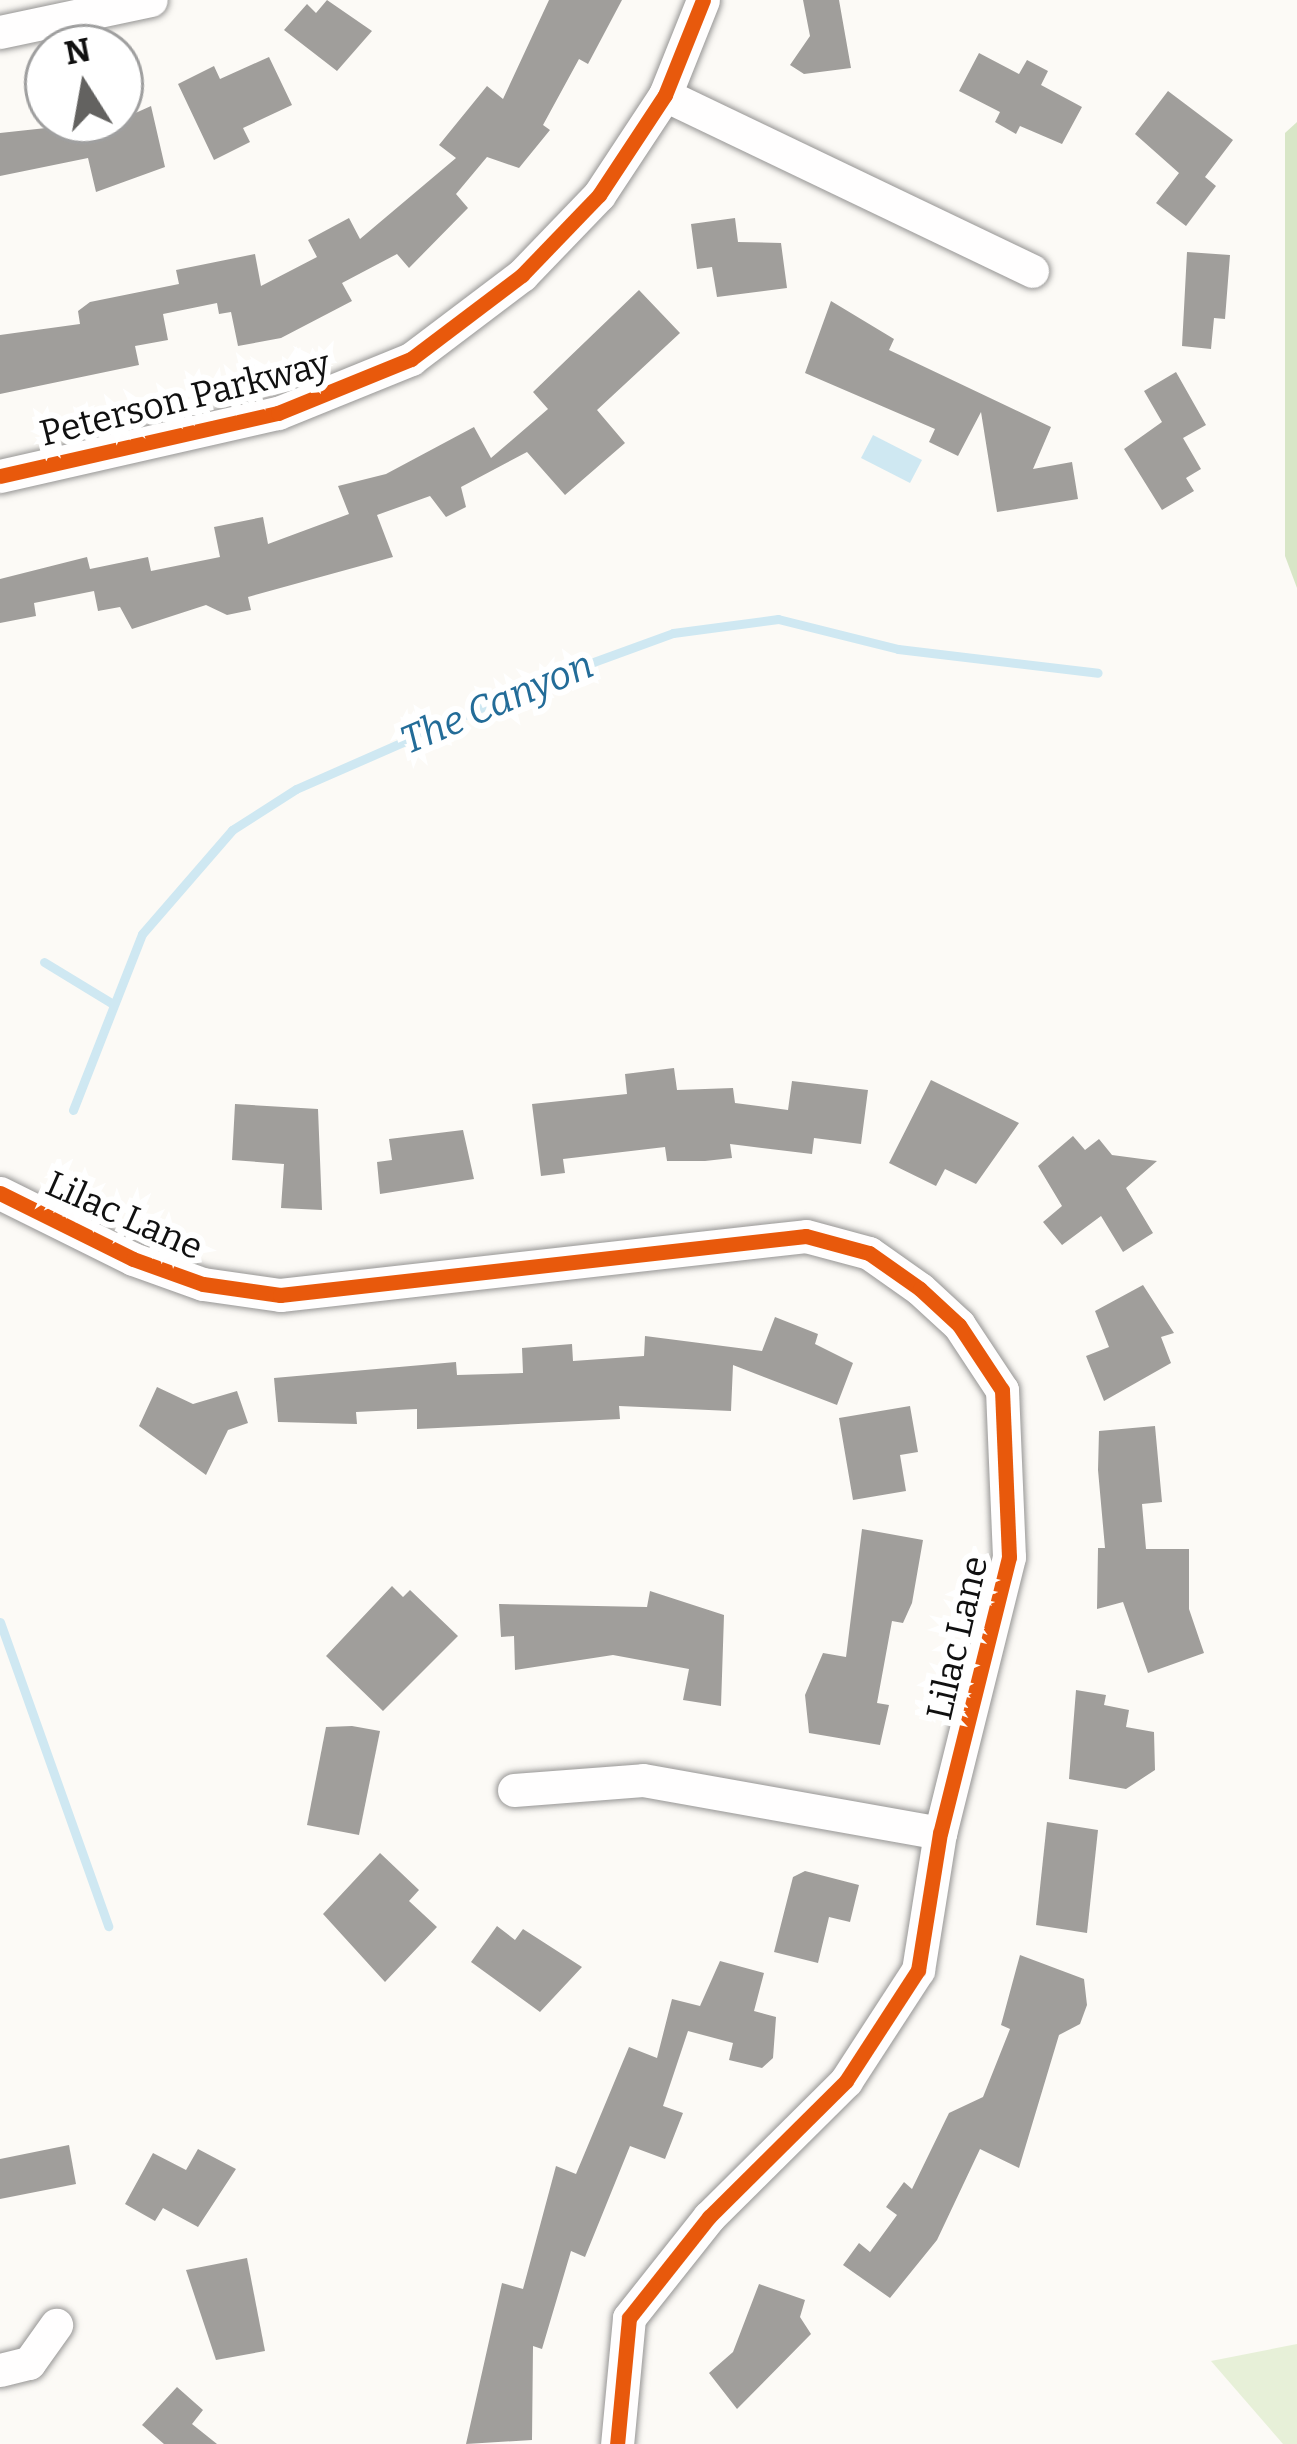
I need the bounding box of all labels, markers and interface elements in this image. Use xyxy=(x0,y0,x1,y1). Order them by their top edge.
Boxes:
north arrow xyxy=(24,24,144,144)
text: N xyxy=(61,30,94,74)
street label: Peterson Parkway xyxy=(36,342,334,456)
water label: The Canyon xyxy=(394,641,600,765)
street label: Lilac Lane xyxy=(39,1162,209,1270)
street label: Lilac Lane xyxy=(918,1552,998,1724)

